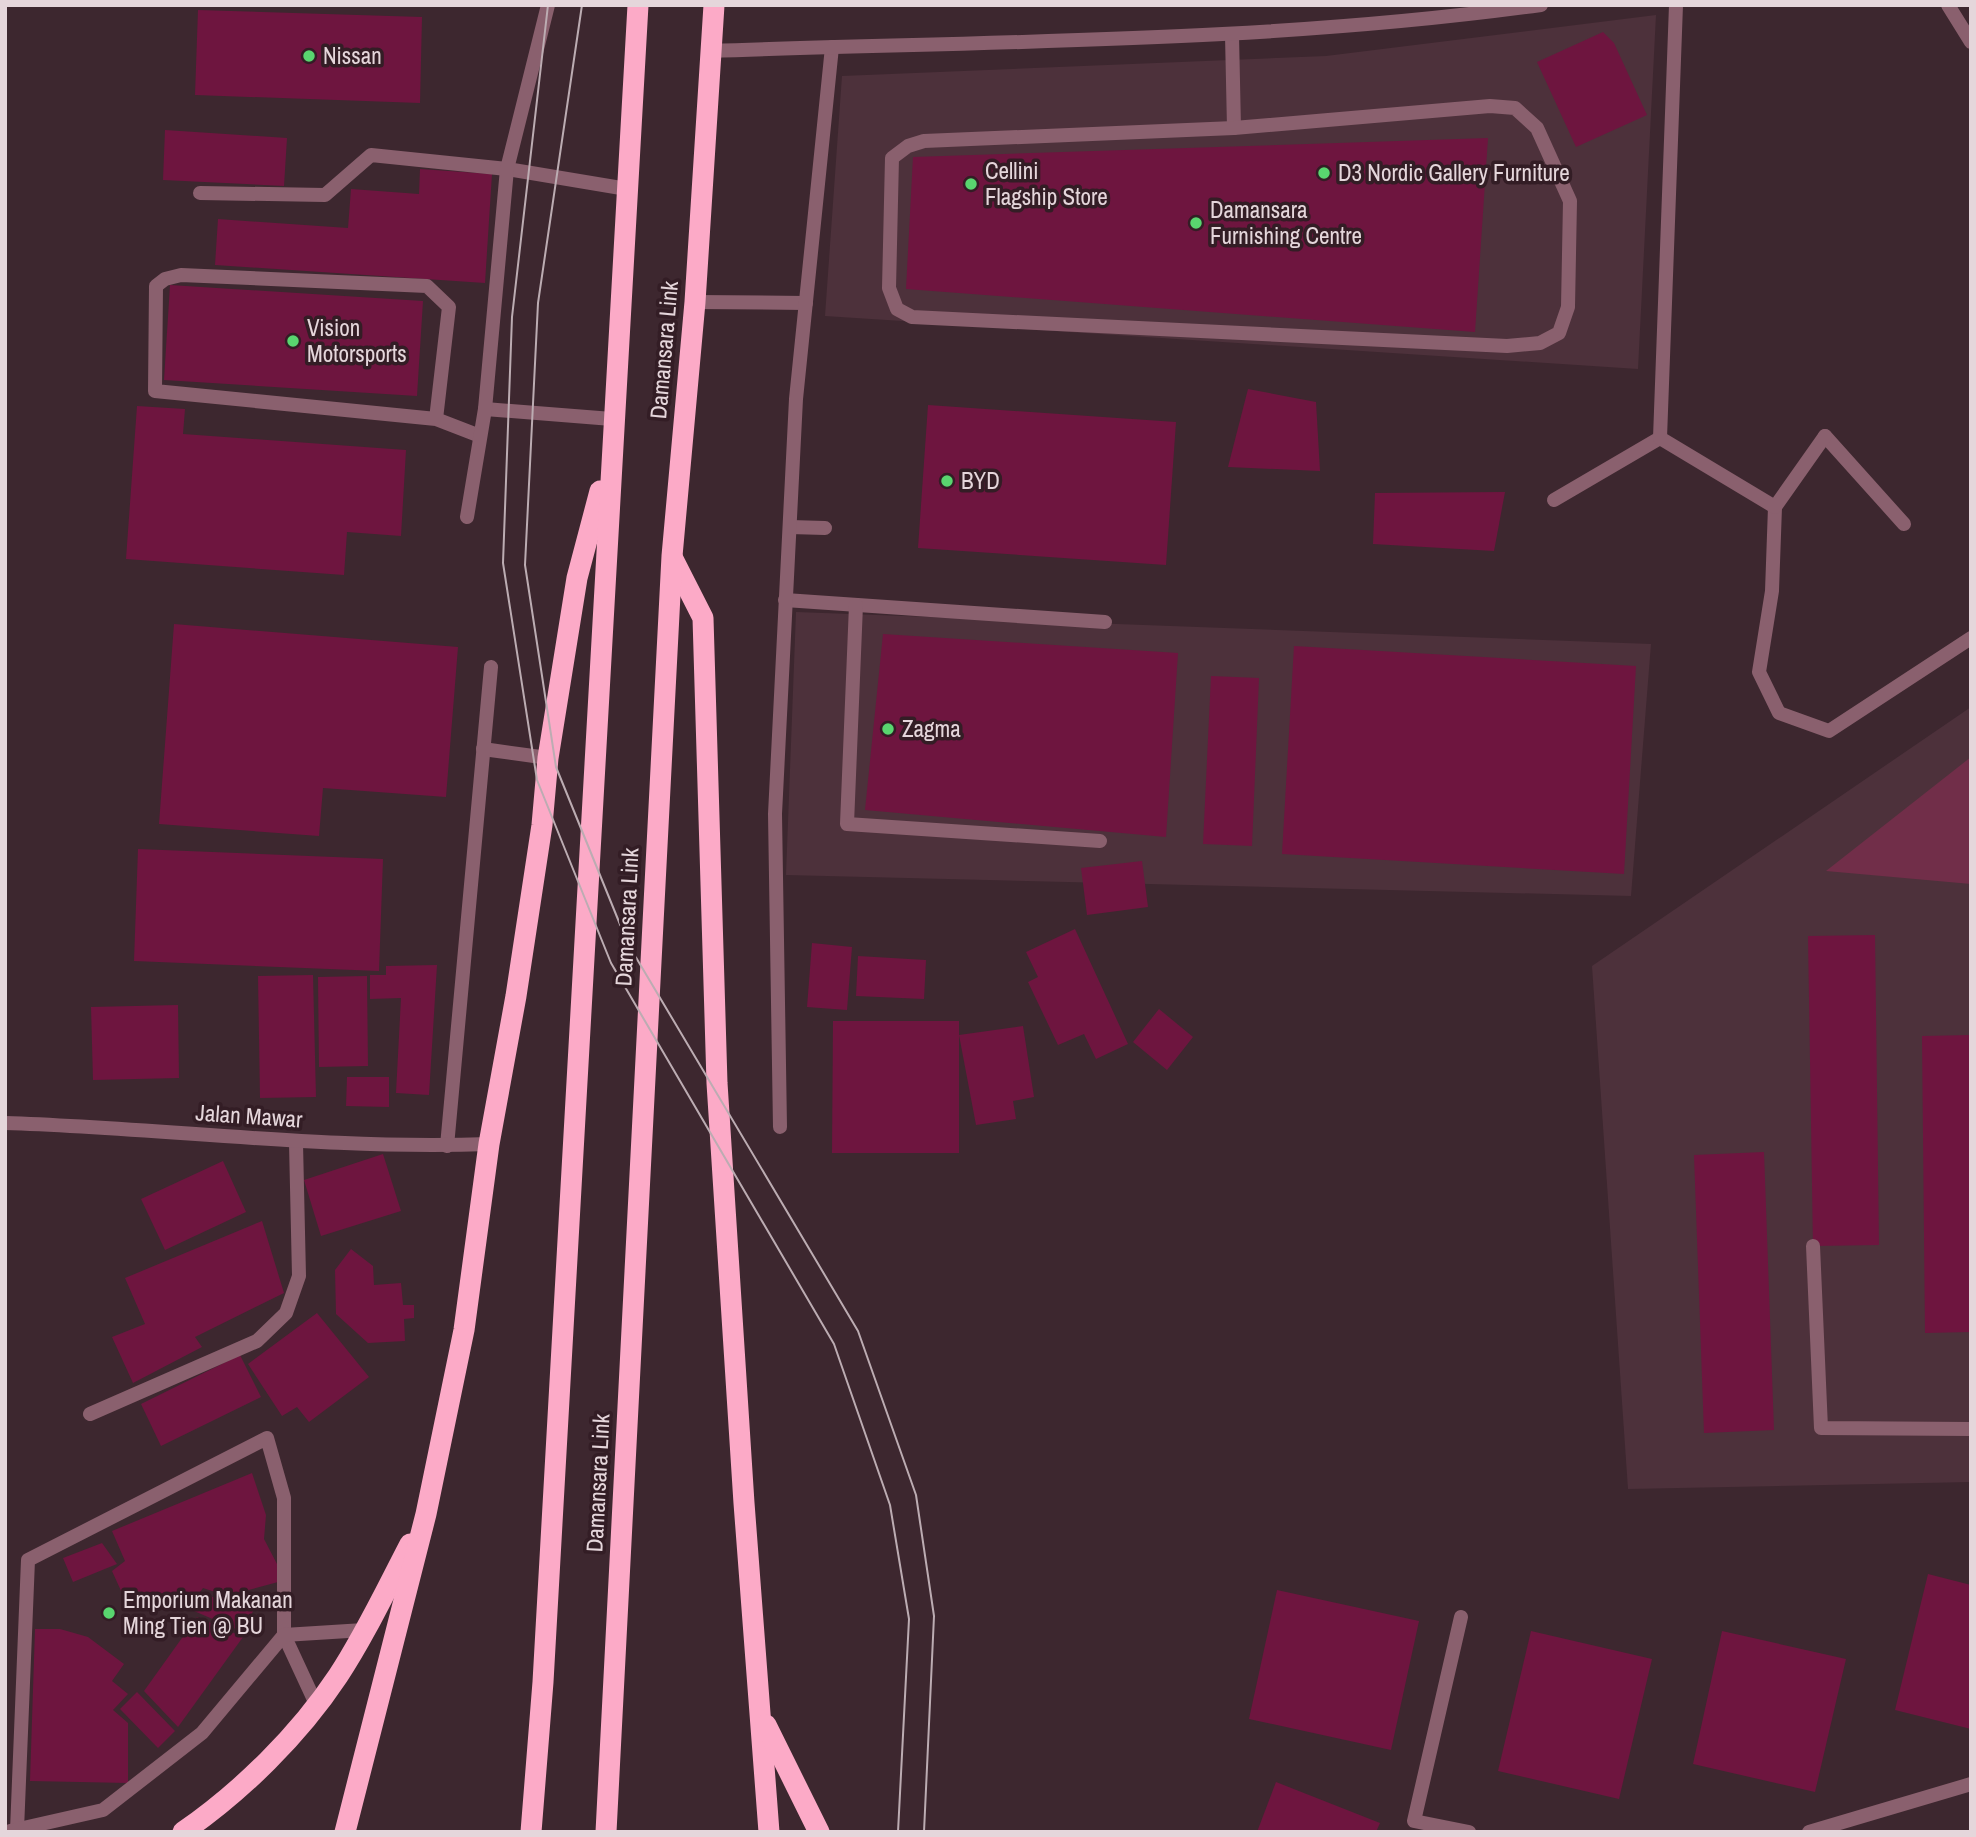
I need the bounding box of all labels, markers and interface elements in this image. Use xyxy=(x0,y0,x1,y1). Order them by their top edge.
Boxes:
place label: Nissan xyxy=(323,40,382,71)
marker: Nissan xyxy=(301,48,317,64)
place label: Cellini Flagship Store xyxy=(985,155,1108,212)
place label: D3 Nordic Gallery Furniture xyxy=(1338,157,1570,188)
marker: D3 Nordic Gallery Furniture xyxy=(1316,165,1332,181)
marker: Cellini Flagship Store xyxy=(963,176,979,192)
place label: Damansara Furnishing Centre xyxy=(1210,194,1362,251)
marker: Damansara Furnishing Centre xyxy=(1188,215,1204,231)
street label: Damansara Link xyxy=(642,279,685,420)
place label: Vision Motorsports xyxy=(307,312,407,369)
marker: Vision Motorsports xyxy=(285,333,301,349)
place label: BYD xyxy=(961,465,1000,496)
marker: BYD xyxy=(939,473,955,489)
place label: Zagma xyxy=(902,713,961,744)
marker: Zagma xyxy=(880,721,896,737)
street label: Damansara Link xyxy=(607,847,646,987)
street label: Jalan Mawar xyxy=(195,1096,304,1135)
street label: Damansara Link xyxy=(578,1413,617,1553)
place label: Emporium Makanan Ming Tien @ BU xyxy=(123,1584,293,1641)
marker: Emporium Makanan Ming Tien @ BU xyxy=(101,1605,117,1621)

